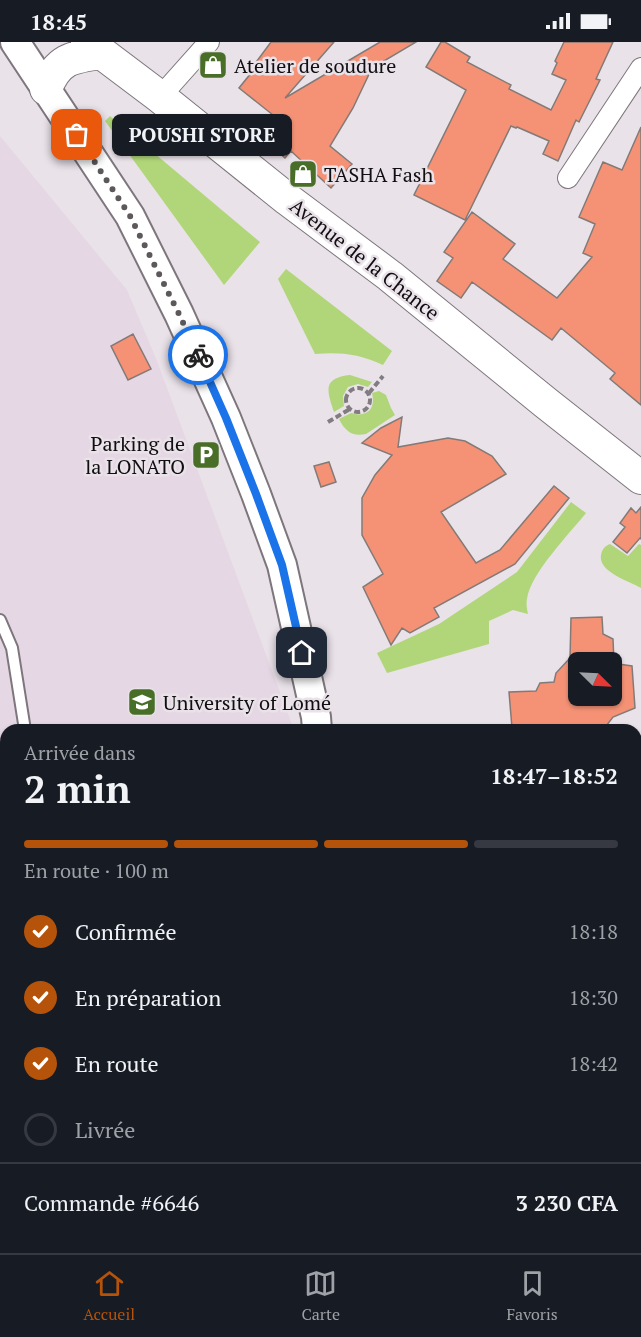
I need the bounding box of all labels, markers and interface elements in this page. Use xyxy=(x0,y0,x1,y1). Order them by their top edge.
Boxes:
text: 18:45 xyxy=(30,7,87,36)
shop icon: Atelier de soudure xyxy=(197,49,229,81)
place label: Atelier de soudure xyxy=(234,52,396,79)
pin xyxy=(51,109,102,160)
callout: POUSHI STORE xyxy=(113,114,293,156)
icon: bag xyxy=(60,118,93,151)
text: POUSHI STORE xyxy=(129,121,275,148)
shop icon: TASHA Fash xyxy=(287,158,319,190)
place label: TASHA Fash xyxy=(324,161,433,188)
street label: Avenue de la Chance xyxy=(285,192,445,326)
courier xyxy=(168,325,228,385)
icon: bike xyxy=(182,339,215,372)
place label: Parking de la LONATO xyxy=(85,430,185,480)
parking icon: Parking de la LONATO xyxy=(190,439,222,471)
pin xyxy=(276,627,327,678)
icon: home xyxy=(285,636,318,669)
north arrow xyxy=(568,652,622,706)
map controls xyxy=(568,652,622,706)
school or university icon: University of Lomé xyxy=(126,686,158,718)
place label: University of Lomé xyxy=(163,689,331,716)
text: Arrivée dans xyxy=(24,739,136,766)
text: 18:47–18:52 xyxy=(490,761,618,790)
text: 2 min xyxy=(24,762,131,814)
text: En route · 100 m xyxy=(24,857,169,884)
icon: check xyxy=(24,915,57,948)
text: Confirmée xyxy=(75,917,177,946)
text: 18:18 xyxy=(569,918,618,945)
icon: check xyxy=(24,981,57,1014)
text: En préparation xyxy=(75,983,221,1012)
text: 18:30 xyxy=(569,984,618,1011)
icon: check xyxy=(24,1047,57,1080)
text: En route xyxy=(75,1049,159,1078)
text: 18:42 xyxy=(569,1050,618,1077)
text: Livrée xyxy=(75,1115,135,1144)
text: Commande #6646 xyxy=(24,1188,199,1217)
text: 3 230 CFA xyxy=(515,1188,618,1217)
tab: Accueil xyxy=(83,1267,135,1325)
tab: Carte xyxy=(301,1267,340,1325)
tab: Favoris xyxy=(506,1267,558,1325)

